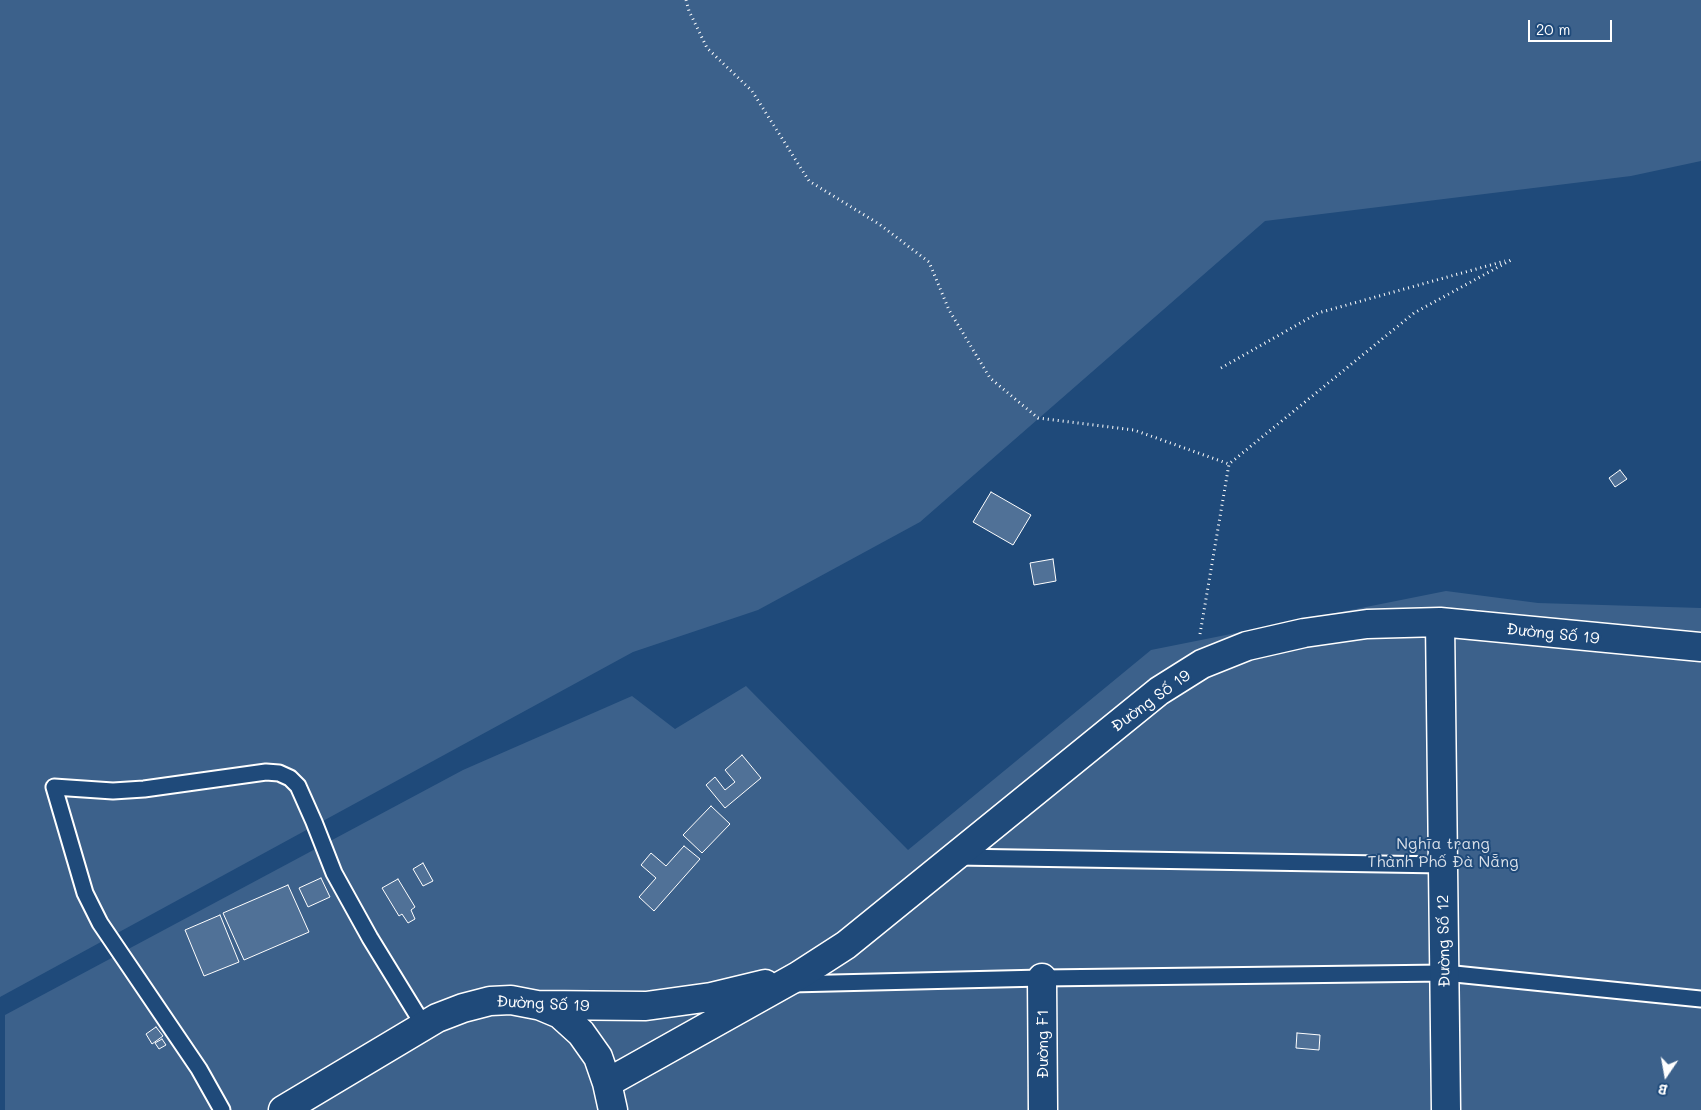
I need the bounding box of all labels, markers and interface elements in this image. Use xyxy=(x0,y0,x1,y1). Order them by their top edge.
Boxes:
scale bar xyxy=(1531,10,1615,42)
text: 20 m xyxy=(1536,19,1570,39)
street label: Đường Số 19 xyxy=(1506,620,1600,648)
street label: Đường Số 19 xyxy=(1108,666,1194,736)
park label: Nghĩa trang Thành Phố Đà Nẵng xyxy=(1368,834,1518,872)
street label: Đường Số 12 xyxy=(1434,894,1454,988)
street label: Đường Số 19 xyxy=(496,992,590,1016)
street label: Đường F1 xyxy=(1033,1009,1053,1079)
north arrow xyxy=(1641,1050,1691,1100)
text: B xyxy=(1656,1080,1669,1100)

